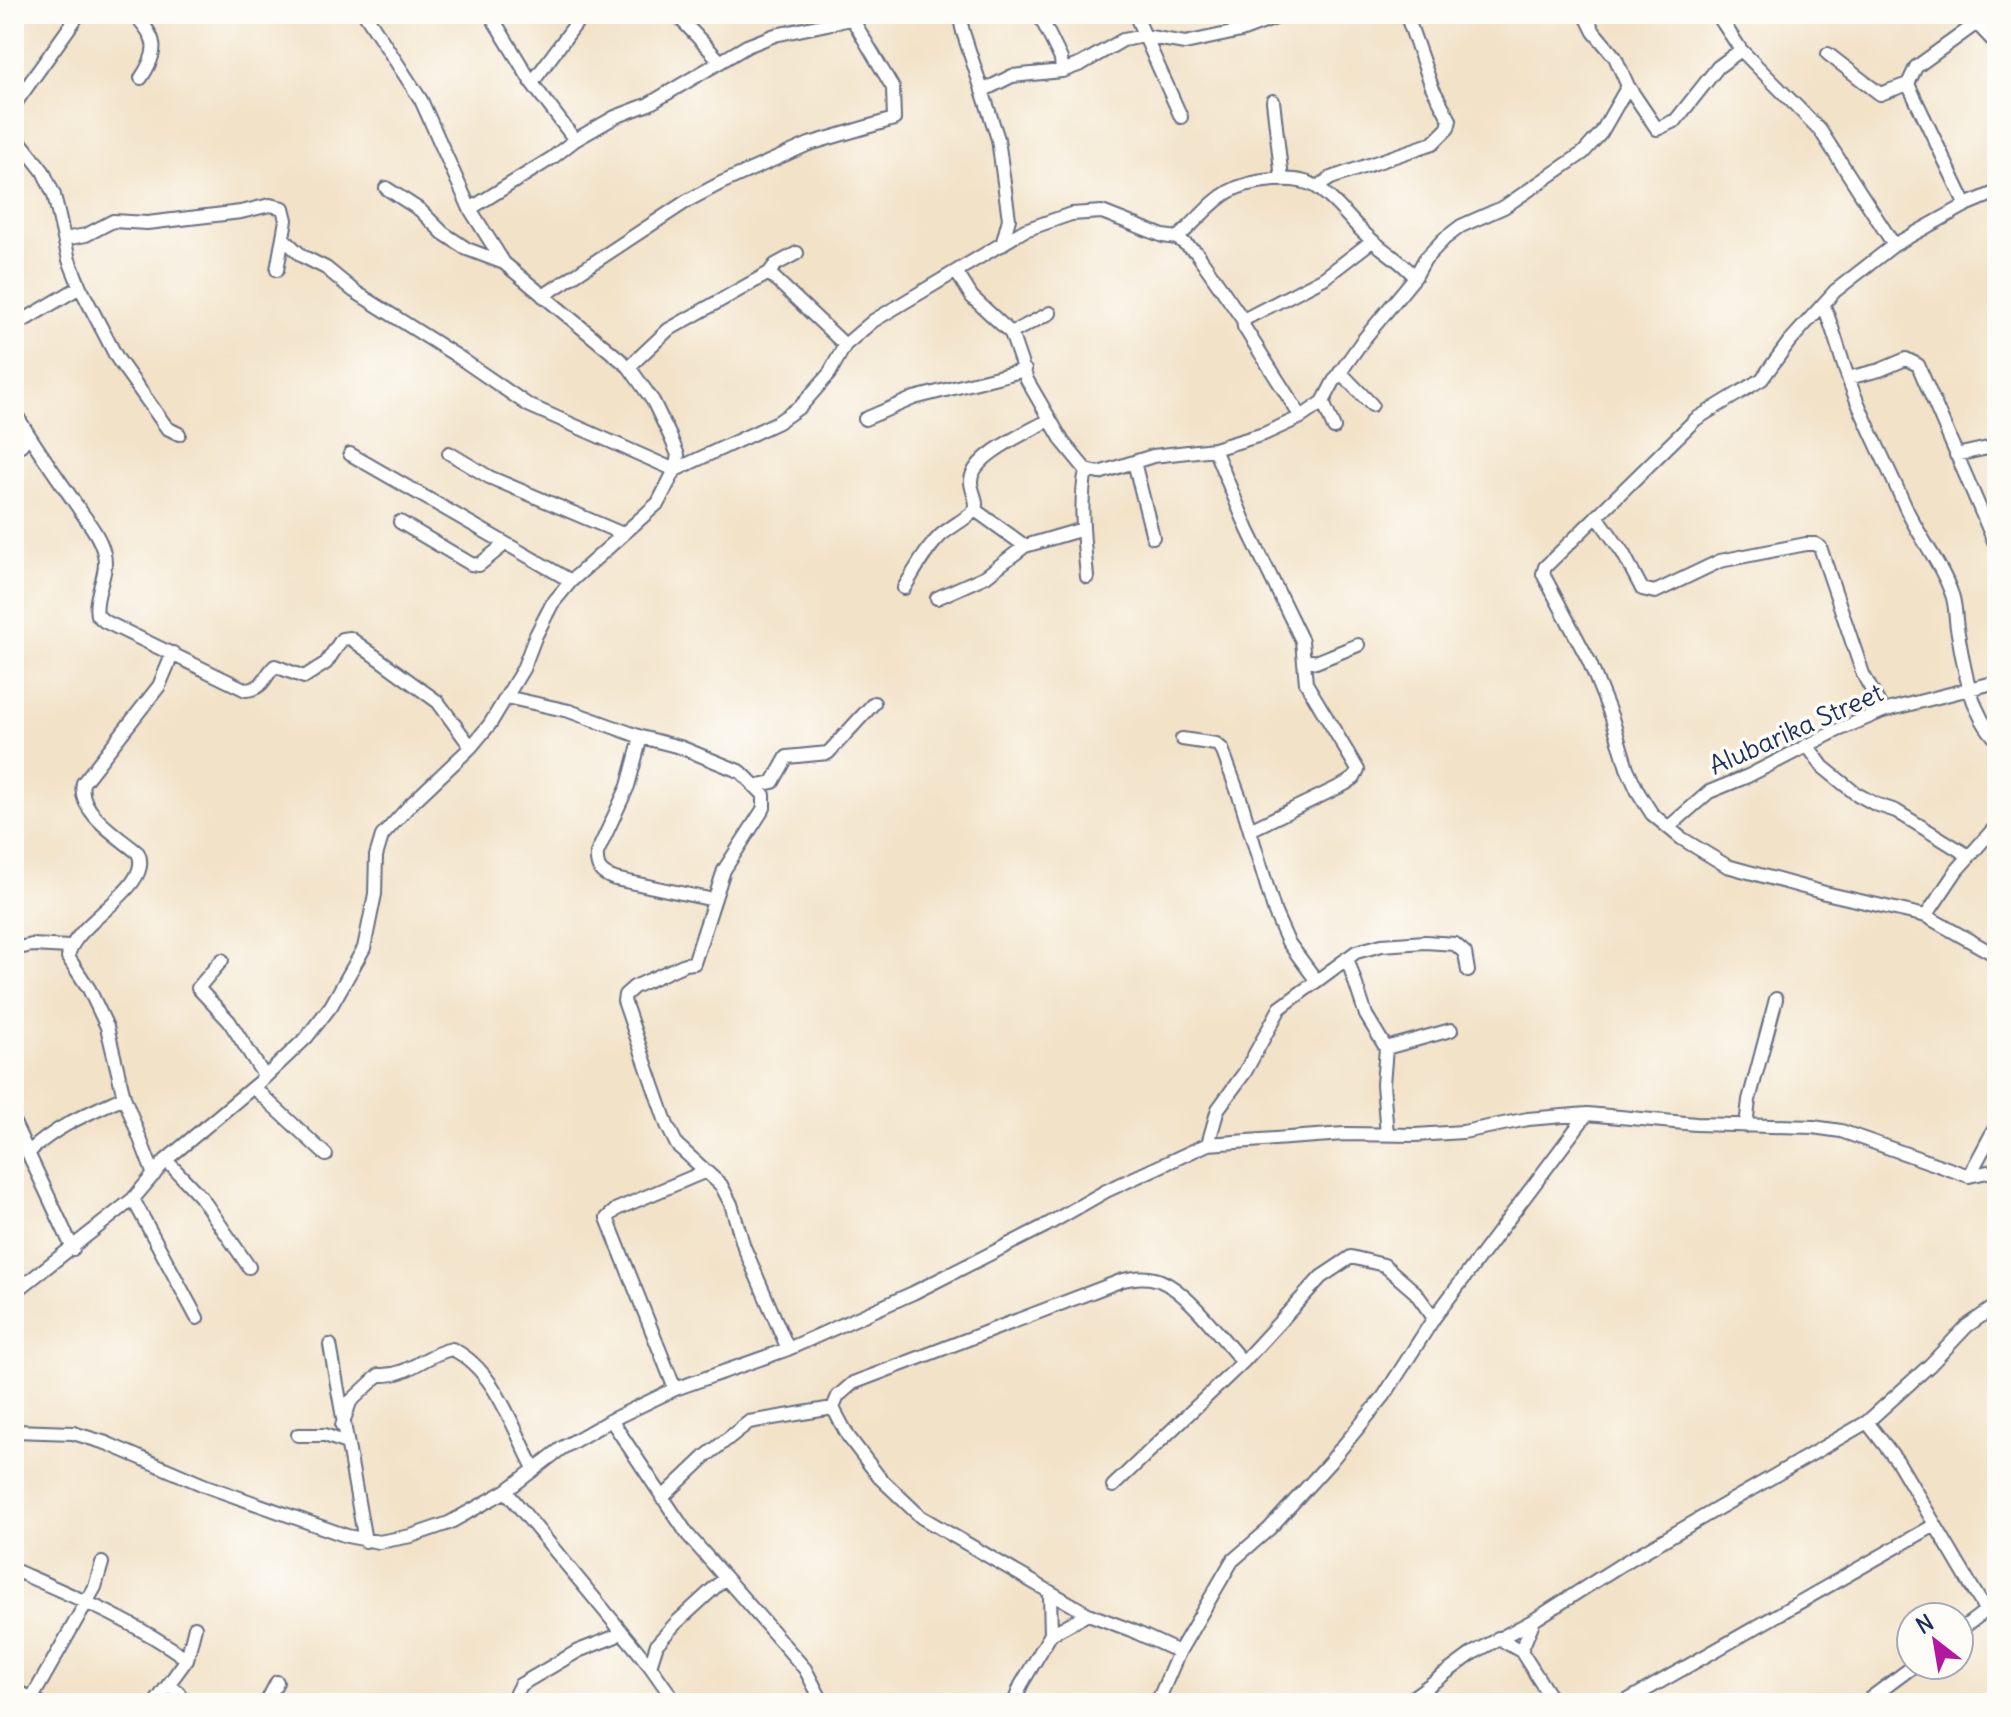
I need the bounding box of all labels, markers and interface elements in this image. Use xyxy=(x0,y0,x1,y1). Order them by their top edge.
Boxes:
street label: Alubarika Street xyxy=(1704,675,1888,782)
north arrow xyxy=(1895,1601,1975,1681)
text: N xyxy=(1911,1608,1938,1640)

